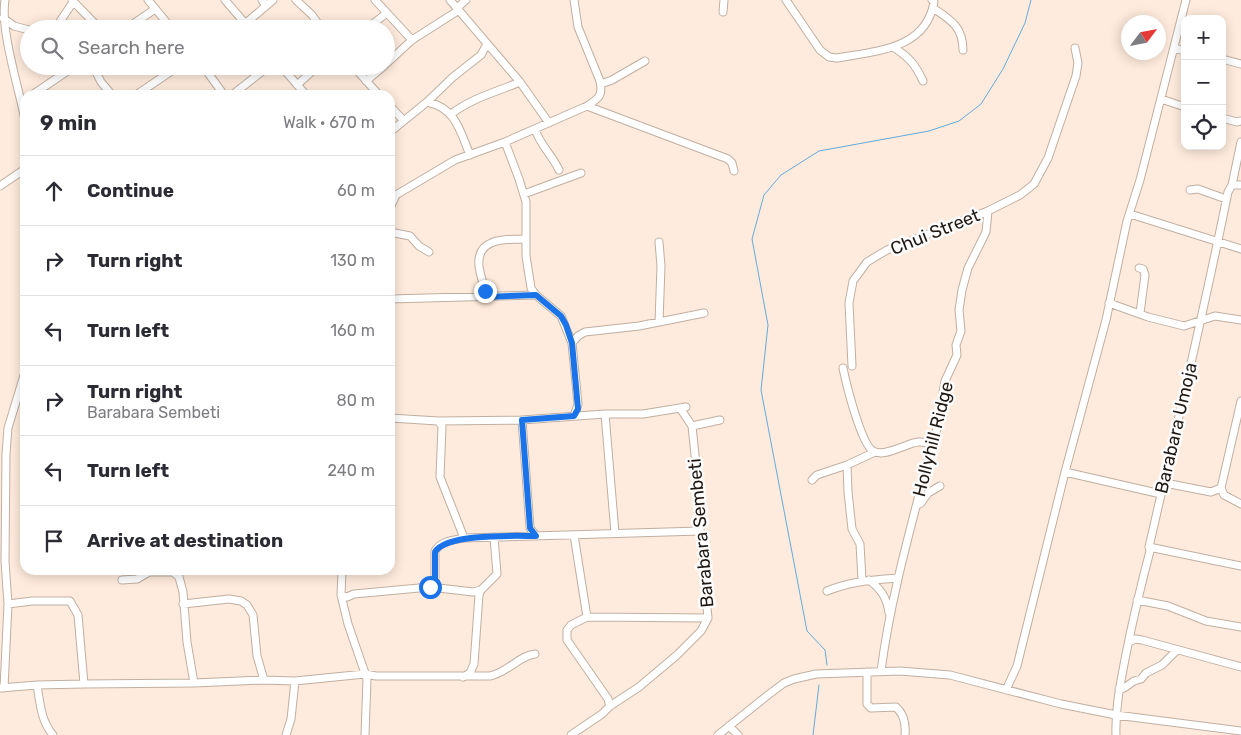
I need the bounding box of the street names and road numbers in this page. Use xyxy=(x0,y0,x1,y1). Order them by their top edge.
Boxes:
street label: Chui Street xyxy=(887,204,983,260)
street label: Barabara Umoja xyxy=(1150,360,1202,496)
street label: Hollyhill Ridge xyxy=(908,379,958,499)
street label: Barabara Sembeti xyxy=(684,457,718,609)

